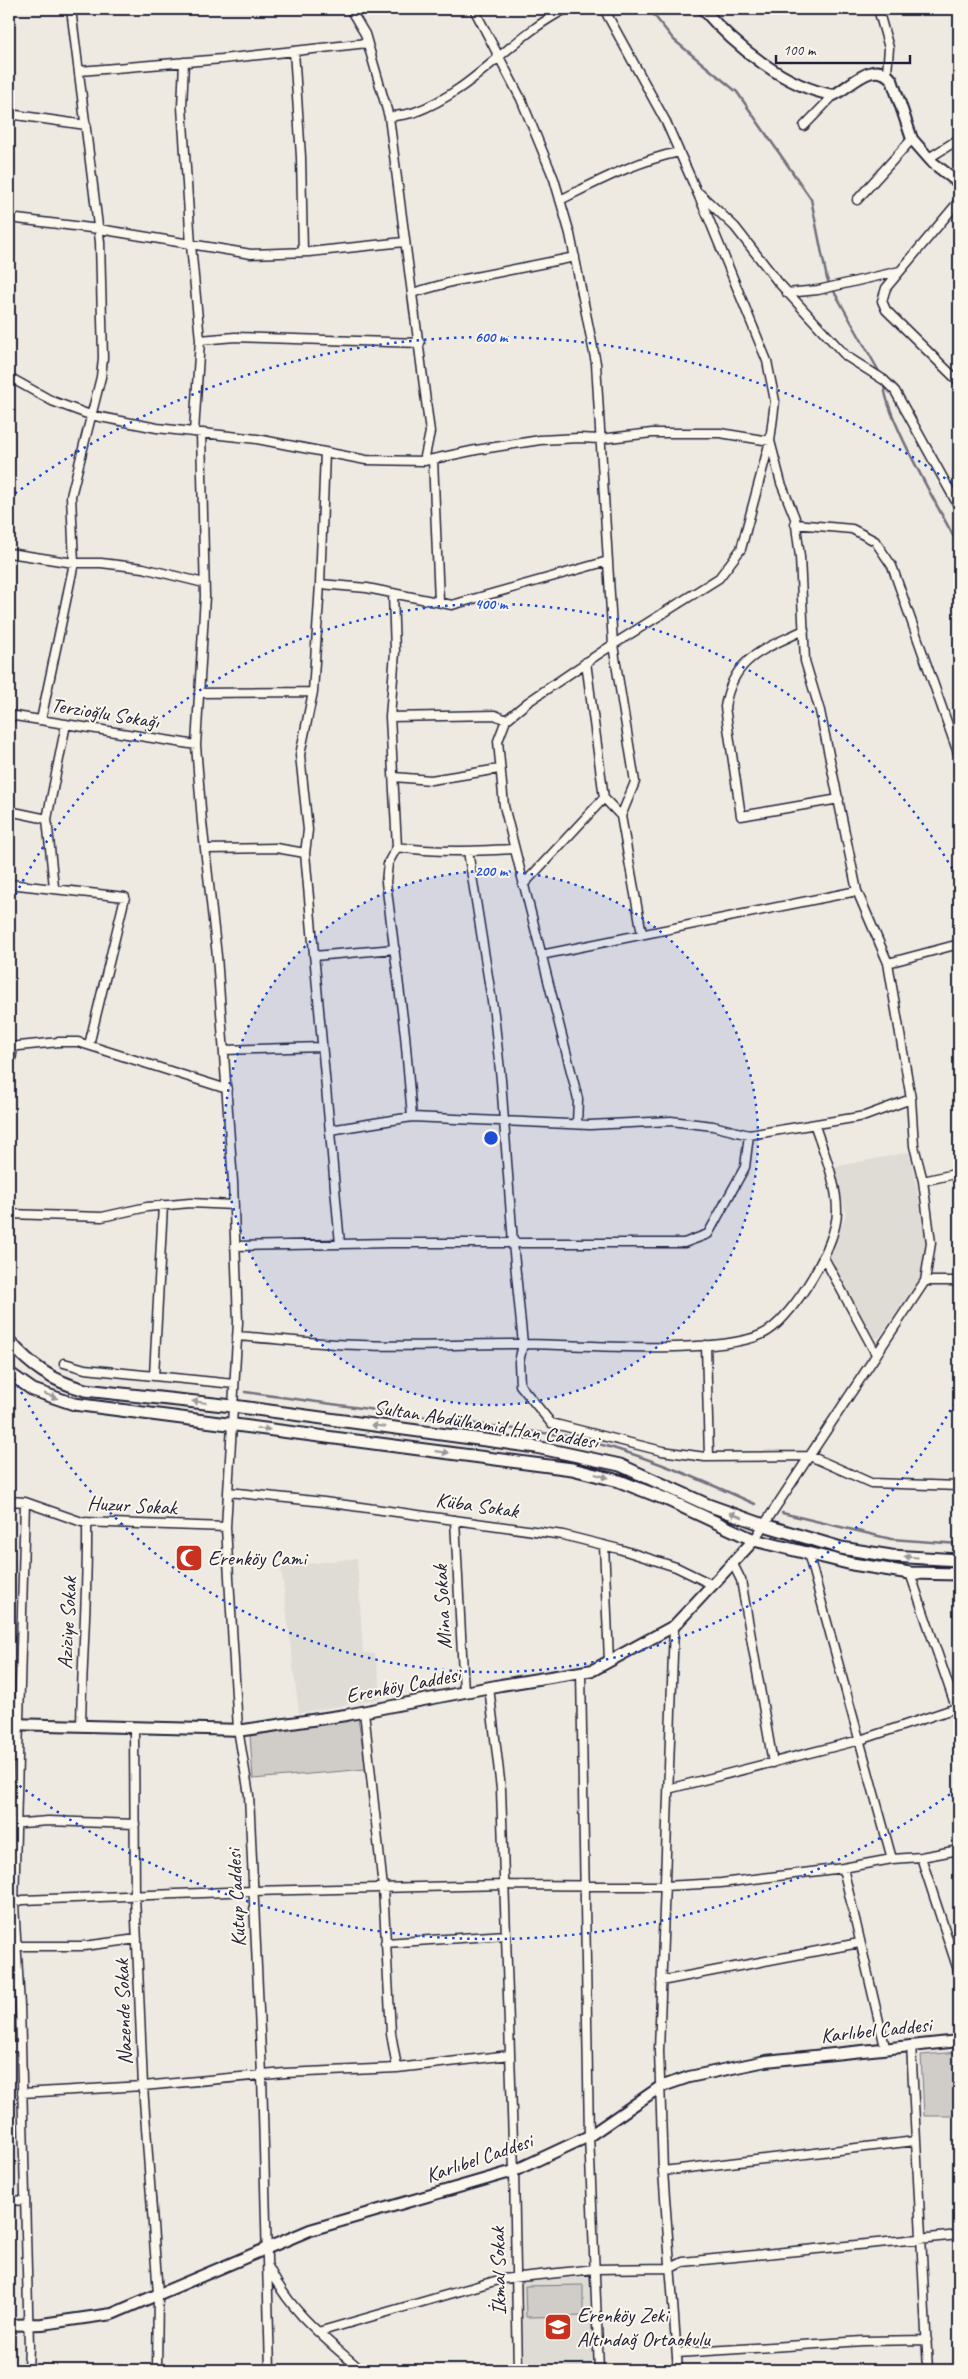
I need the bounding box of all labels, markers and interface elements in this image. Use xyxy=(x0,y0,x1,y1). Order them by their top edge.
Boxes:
scale bar xyxy=(776,32,909,64)
text: 100 m xyxy=(783,41,817,60)
text: 600 m xyxy=(475,328,509,347)
text: 400 m xyxy=(475,595,509,614)
street label: Terzioğlu Sokağı xyxy=(49,692,162,735)
text: 200 m xyxy=(475,862,509,881)
centre of rings xyxy=(482,1129,500,1147)
one-way arrow xyxy=(44,1392,59,1400)
street label: Sultan Abdülhamid Han Caddesi xyxy=(372,1393,603,1455)
one-way arrow xyxy=(191,1398,207,1406)
one-way arrow xyxy=(369,1421,385,1429)
one-way arrow xyxy=(256,1425,272,1433)
one-way arrow xyxy=(434,1448,450,1456)
one-way arrow xyxy=(595,1473,610,1481)
street label: Küba Sokak xyxy=(434,1486,521,1524)
street label: Huzur Sokak xyxy=(87,1490,180,1520)
one-way arrow xyxy=(729,1511,744,1518)
mosque icon: Erenköy Cami xyxy=(174,1543,204,1573)
place label: Erenköy Cami xyxy=(208,1545,309,1571)
one-way arrow xyxy=(902,1553,918,1561)
street label: Mina Sokak xyxy=(427,1563,457,1650)
street label: Aziziye Sokak xyxy=(52,1575,82,1670)
street label: Erenköy Caddesi xyxy=(344,1661,465,1709)
street label: Kutup Caddesi xyxy=(220,1845,252,1948)
street label: Nazende Sokak xyxy=(108,1957,138,2065)
street label: Karlıbel Caddesi xyxy=(819,2011,936,2049)
street label: Karlıbel Caddesi xyxy=(422,2127,539,2188)
street label: İkmal Sokak xyxy=(484,2225,512,2315)
place label: Erenköy Zeki Altındağ Ortaokulu xyxy=(577,2302,711,2352)
school or university icon: Erenköy Zeki Altındağ Ortaokulu xyxy=(543,2312,573,2342)

